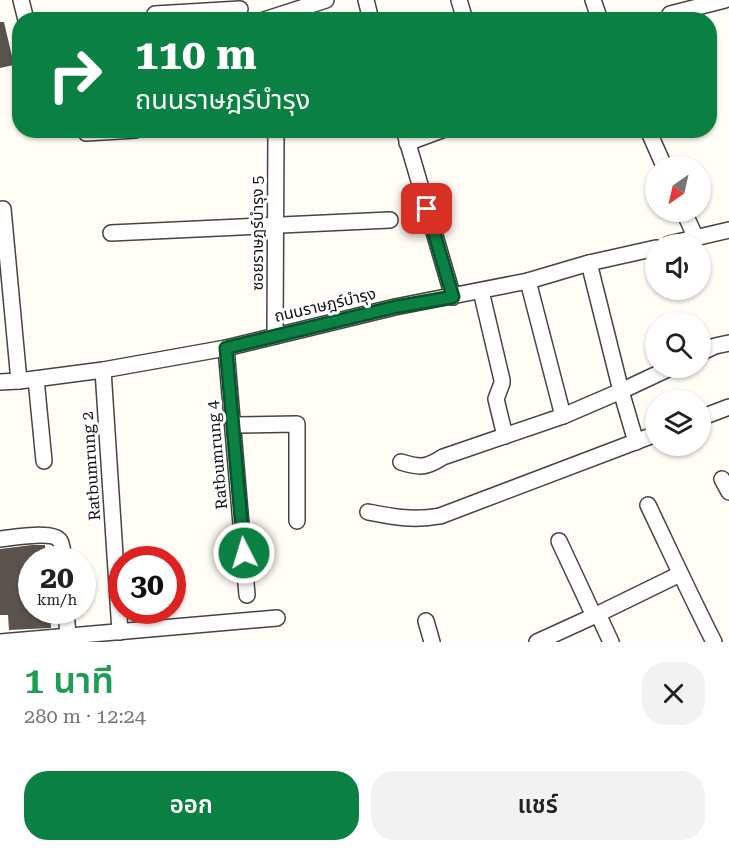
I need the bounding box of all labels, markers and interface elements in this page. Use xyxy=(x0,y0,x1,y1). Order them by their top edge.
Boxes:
text: 110 m xyxy=(135,30,257,79)
icon: right xyxy=(36,36,114,114)
text: ถนนราษฎร์บำรุง xyxy=(135,84,310,116)
north arrow xyxy=(645,156,711,222)
map controls xyxy=(645,156,711,456)
street label: ซอยราษฎร์บำรุง 5 xyxy=(248,175,267,291)
pin xyxy=(401,183,452,234)
icon: arrive xyxy=(410,192,443,225)
button: sound xyxy=(645,234,711,300)
street label: ถนนราษฎร์บำรุง xyxy=(272,284,378,326)
button: search xyxy=(645,312,711,378)
button: layers xyxy=(645,390,711,456)
street label: Ratbumrung 4 xyxy=(203,400,231,510)
street label: Ratbumrung 2 xyxy=(78,411,104,521)
position arrow xyxy=(212,521,276,585)
speed limit sign: 30 xyxy=(108,546,186,624)
text: 20 xyxy=(40,560,74,595)
text: km/h xyxy=(37,591,77,609)
text: 1 นาที xyxy=(24,660,114,702)
button: close xyxy=(642,662,705,725)
text: 280 m · 12:24 xyxy=(24,704,146,728)
button: ออก xyxy=(24,771,359,840)
button: แชร์ xyxy=(371,771,705,840)

